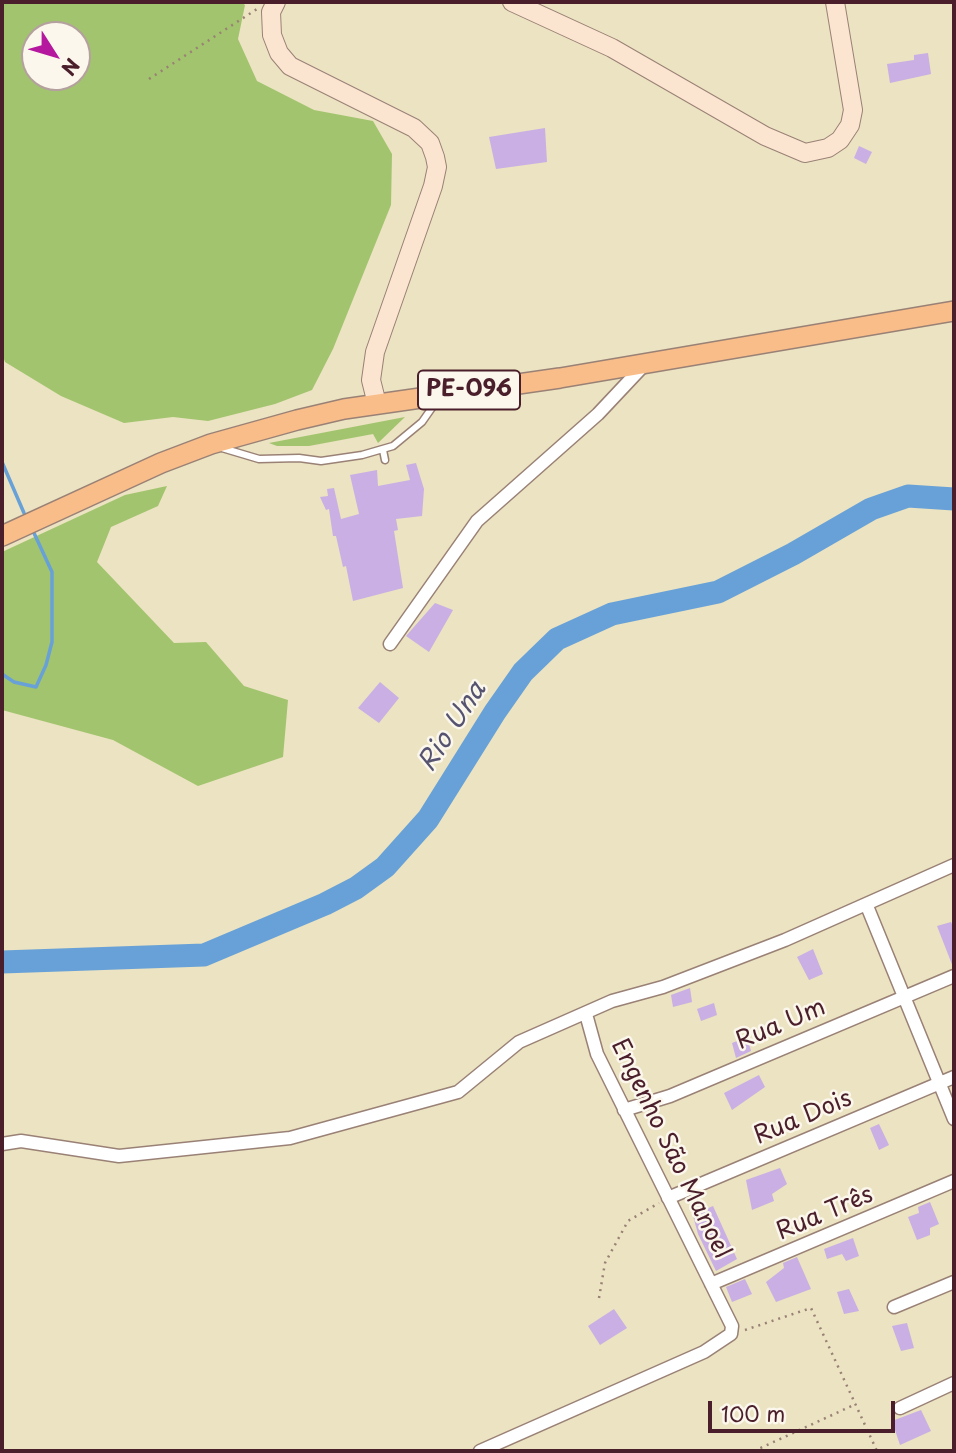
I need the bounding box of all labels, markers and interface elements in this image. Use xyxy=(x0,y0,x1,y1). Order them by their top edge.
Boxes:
north arrow xyxy=(21,21,91,91)
text: N xyxy=(55,53,87,82)
road number: PE-096 xyxy=(418,370,520,410)
water label: Rio Una xyxy=(412,676,494,778)
street label: Rua Um xyxy=(732,993,830,1057)
street label: Engenho São Manoel xyxy=(604,1035,736,1263)
street label: Rua Dois xyxy=(750,1085,856,1151)
street label: Rua Três xyxy=(772,1181,878,1247)
scale bar xyxy=(711,1386,898,1430)
text: 100 m xyxy=(721,1397,785,1429)

